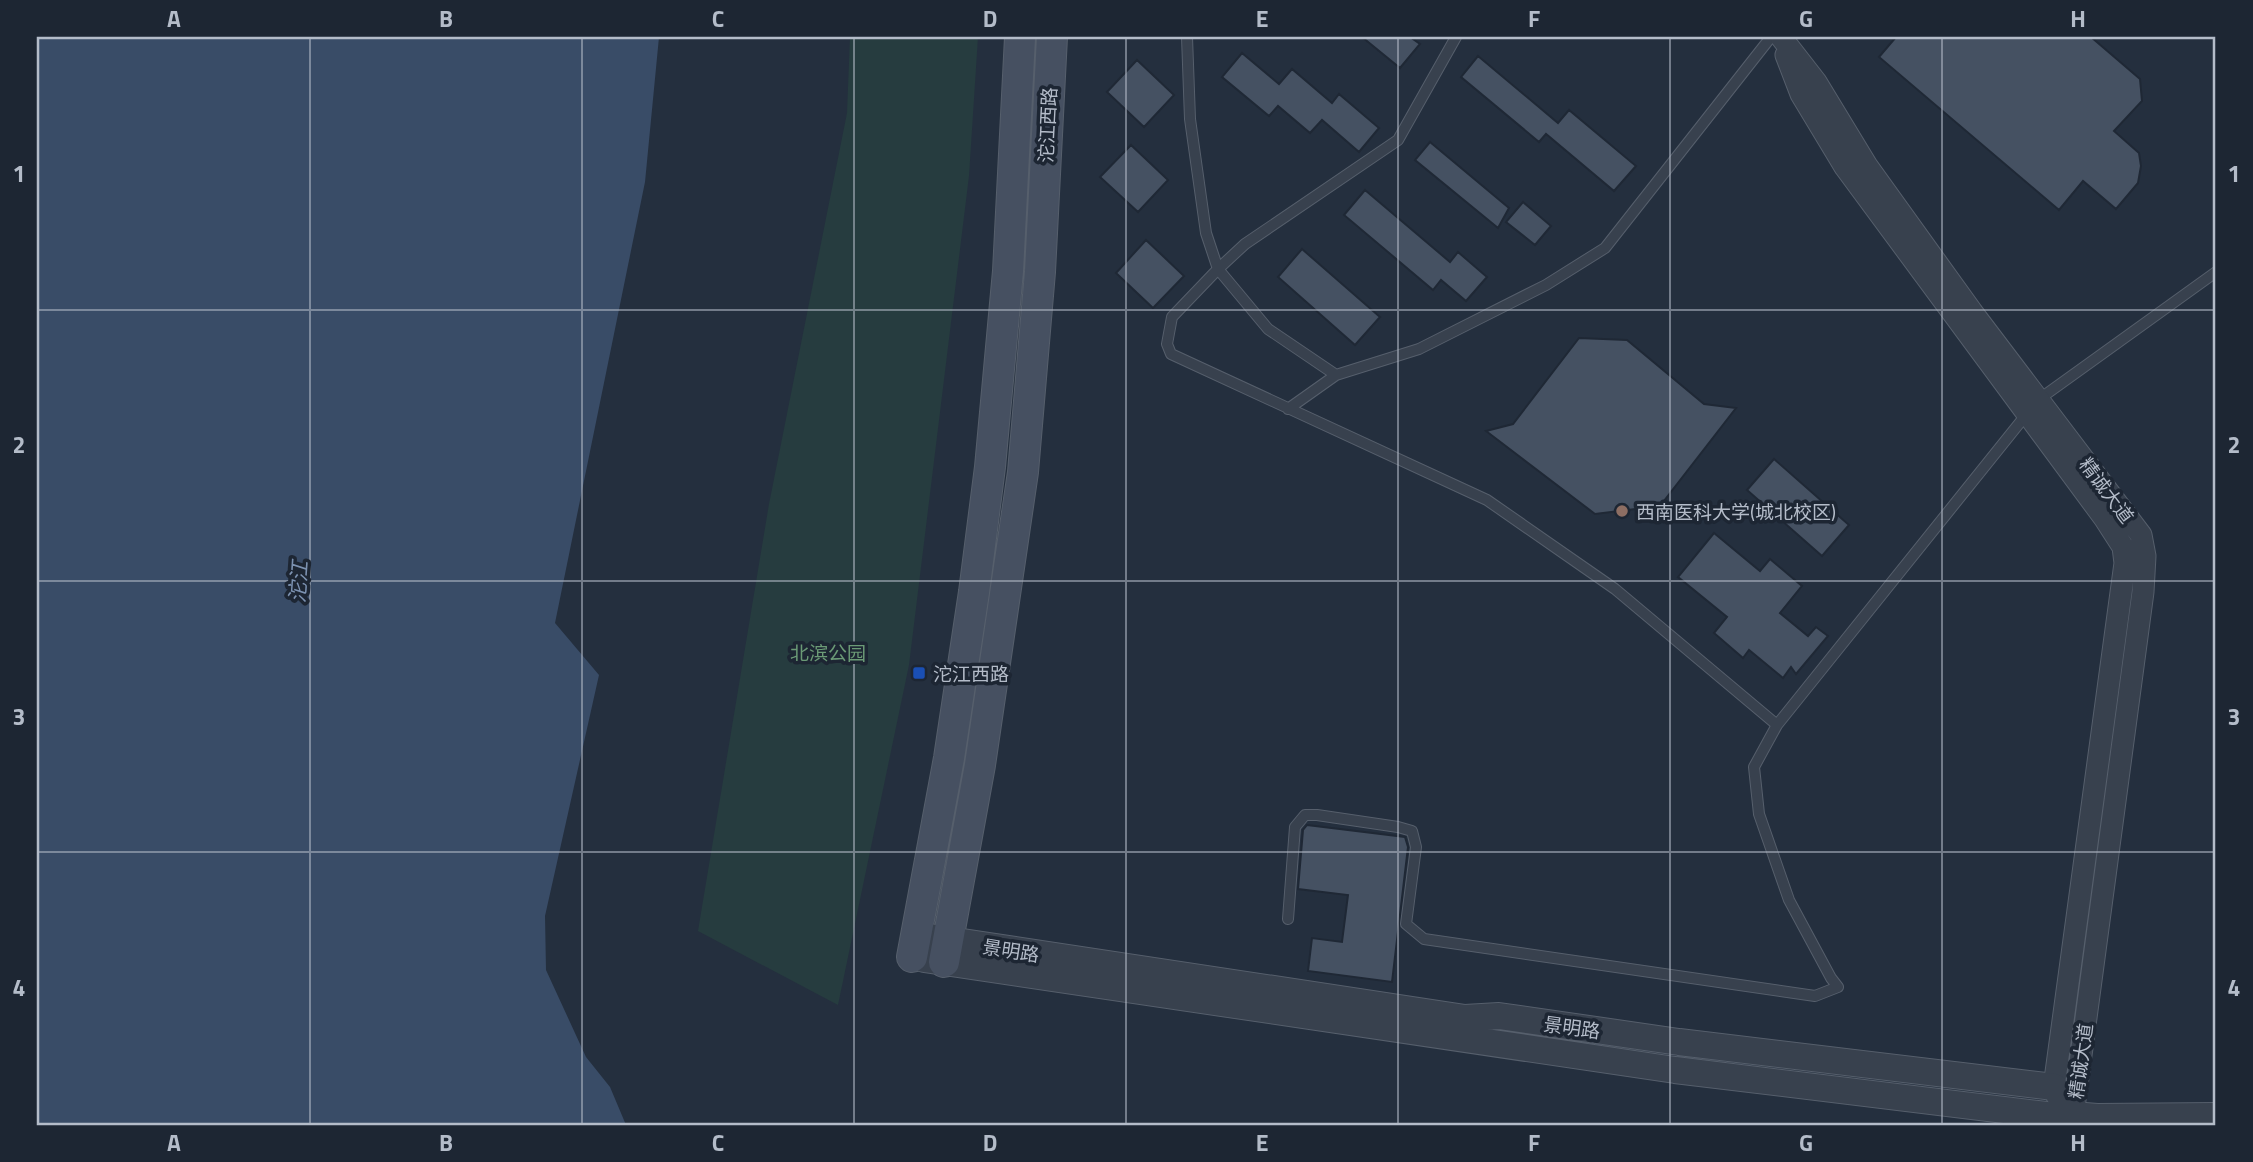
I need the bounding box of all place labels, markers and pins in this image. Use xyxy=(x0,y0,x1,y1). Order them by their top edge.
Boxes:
place label: 西南医科大学(城北校区) xyxy=(1636,497,1836,526)
marker: 西南医科大学(城北校区) xyxy=(1614,503,1630,519)
place label: 沱江西路 xyxy=(933,659,1009,688)
marker: 沱江西路 xyxy=(911,665,927,681)

